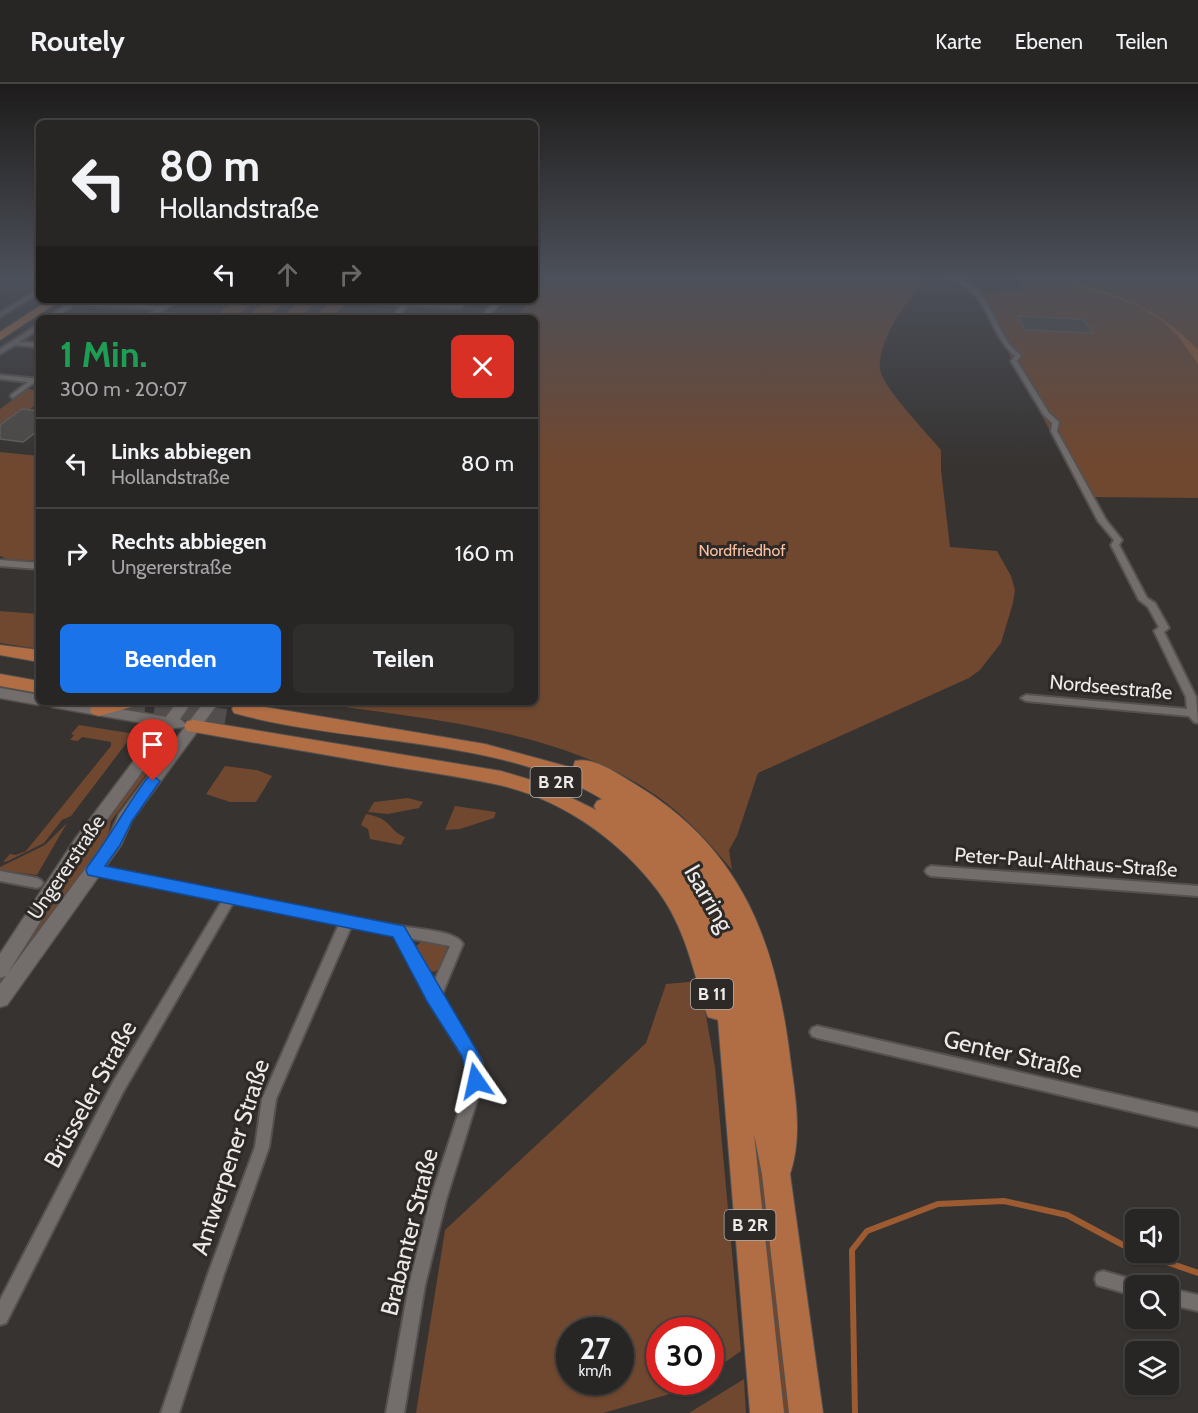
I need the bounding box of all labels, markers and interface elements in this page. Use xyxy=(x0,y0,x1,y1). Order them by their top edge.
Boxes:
text: Routely xyxy=(30,24,125,58)
text: Karte xyxy=(935,29,982,54)
text: Ebenen xyxy=(1015,29,1083,54)
text: Teilen xyxy=(1116,29,1168,54)
text: 80 m xyxy=(159,140,260,192)
icon: left xyxy=(60,144,138,222)
text: Hollandstraße xyxy=(159,192,319,225)
icon: left xyxy=(208,258,241,291)
icon: ahead xyxy=(271,258,304,291)
icon: right xyxy=(334,258,367,291)
text: 1 Min. xyxy=(60,332,148,376)
button: close xyxy=(451,335,514,398)
text: 300 m · 20:07 xyxy=(60,377,187,401)
text: Links abbiegen xyxy=(111,438,251,465)
icon: left xyxy=(60,447,93,480)
text: 80 m xyxy=(461,450,514,477)
text: Hollandstraße xyxy=(111,465,230,489)
text: Rechts abbiegen xyxy=(111,528,267,555)
icon: right xyxy=(60,537,93,570)
text: 160 m xyxy=(455,540,514,567)
park label: Nordfriedhof xyxy=(698,541,786,560)
text: Ungererstraße xyxy=(111,555,232,579)
button: Beenden xyxy=(60,624,281,693)
button: Teilen xyxy=(293,624,514,693)
street label: Nordseestraße xyxy=(1049,670,1173,704)
pin xyxy=(127,719,178,781)
icon: arrive xyxy=(136,728,169,761)
road number: B 2R xyxy=(530,767,582,797)
street label: Ungererstraße xyxy=(22,810,110,924)
street label: Peter-Paul-Althaus-Straße xyxy=(954,842,1178,882)
street label: Isarring xyxy=(678,859,740,938)
road number: B 11 xyxy=(691,979,733,1009)
street label: Brüsseler Straße xyxy=(38,1015,142,1173)
street label: Genter Straße xyxy=(941,1024,1085,1084)
position arrow xyxy=(444,1049,508,1113)
street label: Antwerpener Straße xyxy=(185,1055,275,1259)
street label: Brabanter Straße xyxy=(374,1145,444,1319)
map controls xyxy=(1125,1209,1179,1395)
button: sound xyxy=(1125,1209,1179,1263)
road number: B 2R xyxy=(724,1210,776,1240)
button: search xyxy=(1125,1275,1179,1329)
speed limit sign: 30 xyxy=(646,1317,724,1395)
text: 27 xyxy=(579,1330,611,1367)
button: layers xyxy=(1125,1341,1179,1395)
text: km/h xyxy=(579,1362,611,1380)

